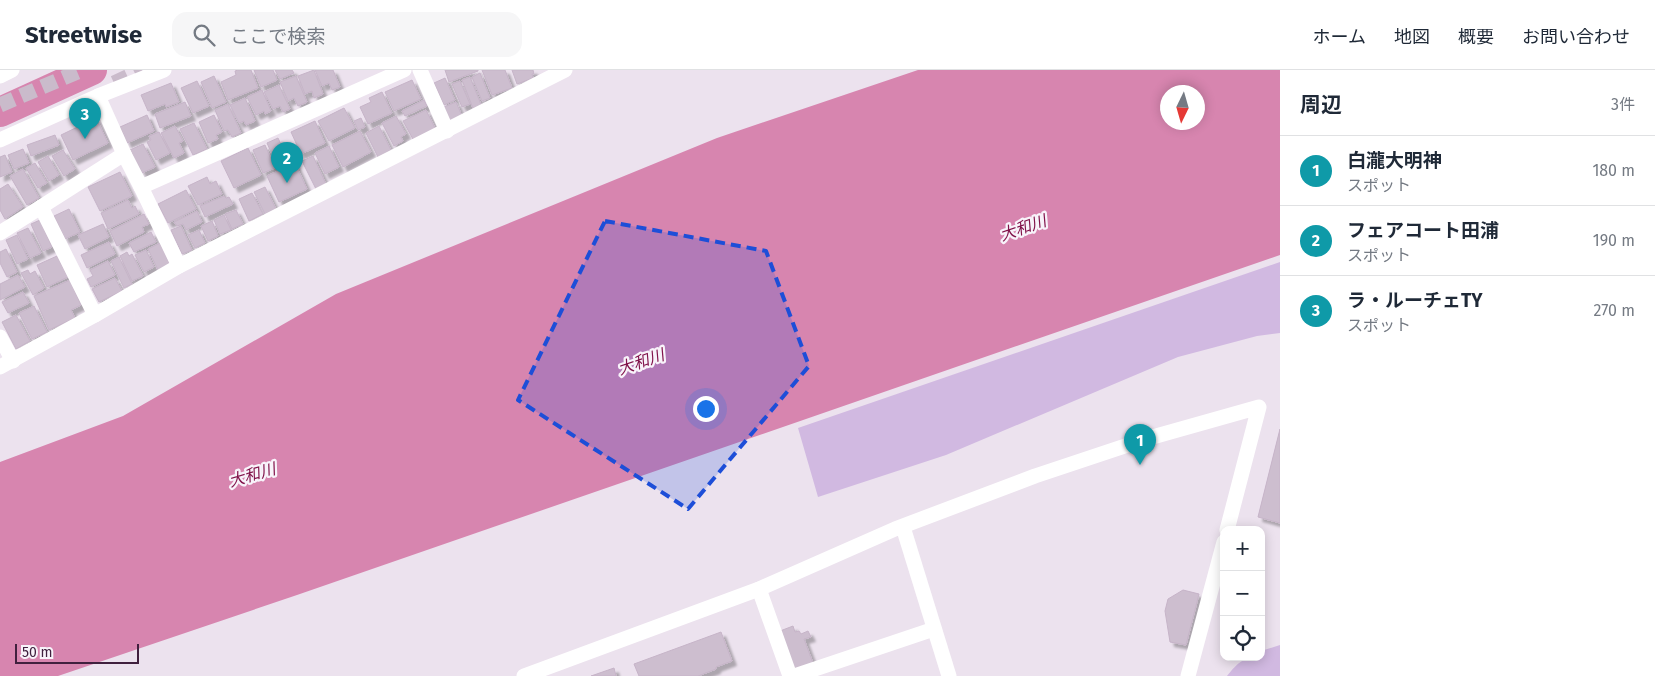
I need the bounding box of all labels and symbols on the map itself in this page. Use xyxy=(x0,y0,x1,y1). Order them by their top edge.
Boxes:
north arrow xyxy=(1160,85,1205,130)
pin: 3 xyxy=(69,98,101,139)
pin: 2 xyxy=(271,142,303,183)
water label: 大和川 xyxy=(997,211,1051,245)
water label: 大和川 xyxy=(615,345,669,379)
your location xyxy=(693,396,719,422)
pin: 1 xyxy=(1124,424,1156,465)
water label: 大和川 xyxy=(226,459,280,491)
scale bar xyxy=(15,641,139,664)

